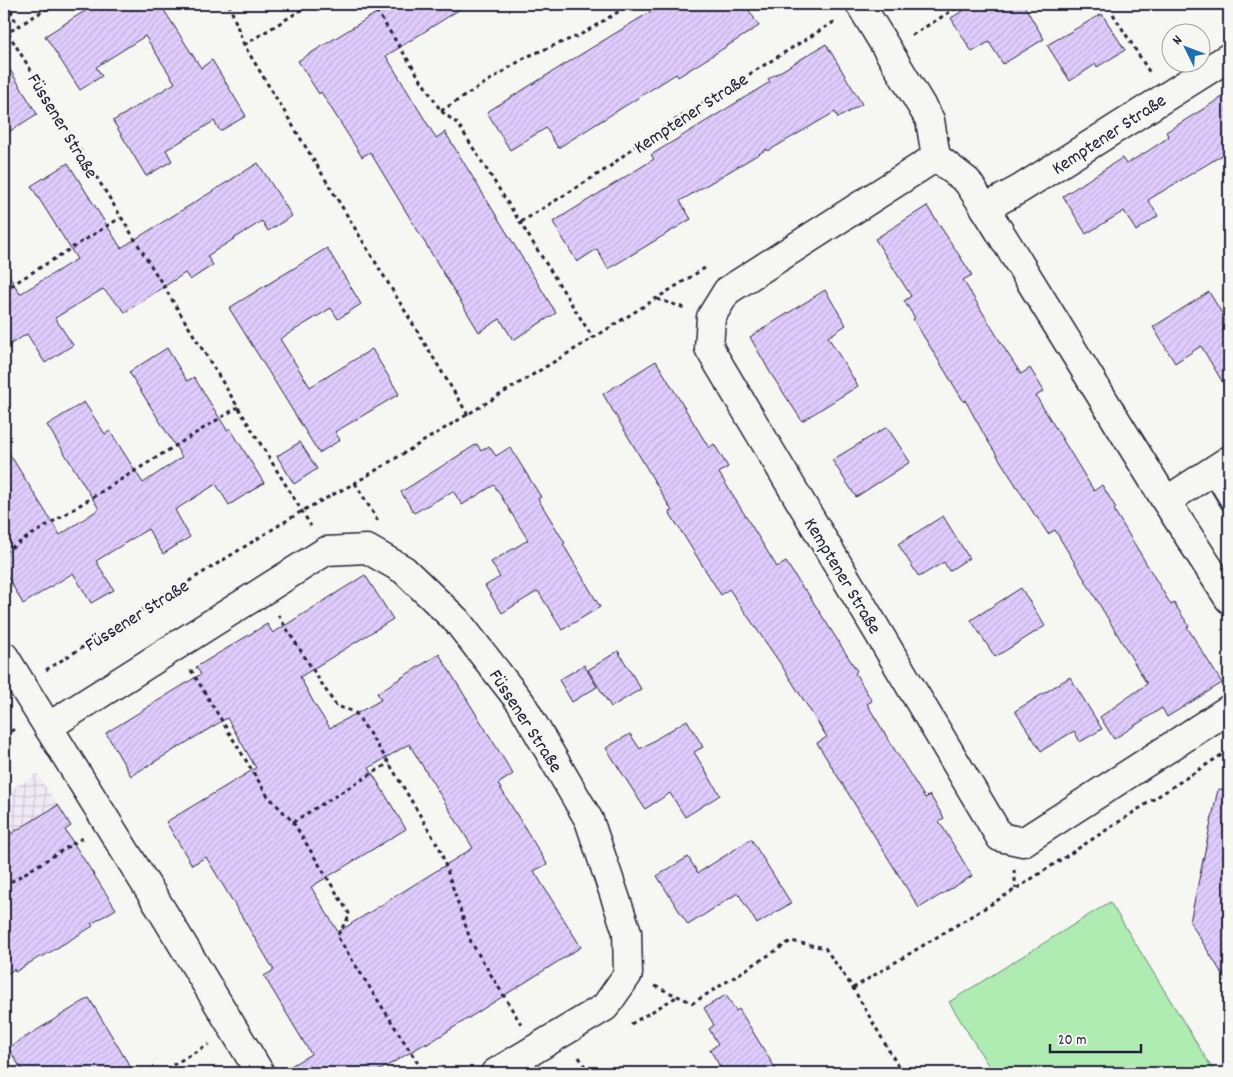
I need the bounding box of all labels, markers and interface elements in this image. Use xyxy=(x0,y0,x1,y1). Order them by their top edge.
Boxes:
north arrow xyxy=(1160,22,1210,72)
text: N xyxy=(1168,31,1188,50)
street label: Kemptener Straße xyxy=(629,68,754,162)
street label: Füssener Straße xyxy=(19,69,103,184)
street label: Kemptener Straße xyxy=(1047,89,1172,183)
street label: Kemptener Straße xyxy=(796,513,886,640)
street label: Füssener Straße xyxy=(81,574,195,660)
street label: Füssener Straße xyxy=(481,665,568,779)
scale bar xyxy=(1050,1022,1142,1054)
text: 20 m xyxy=(1058,1030,1086,1052)

